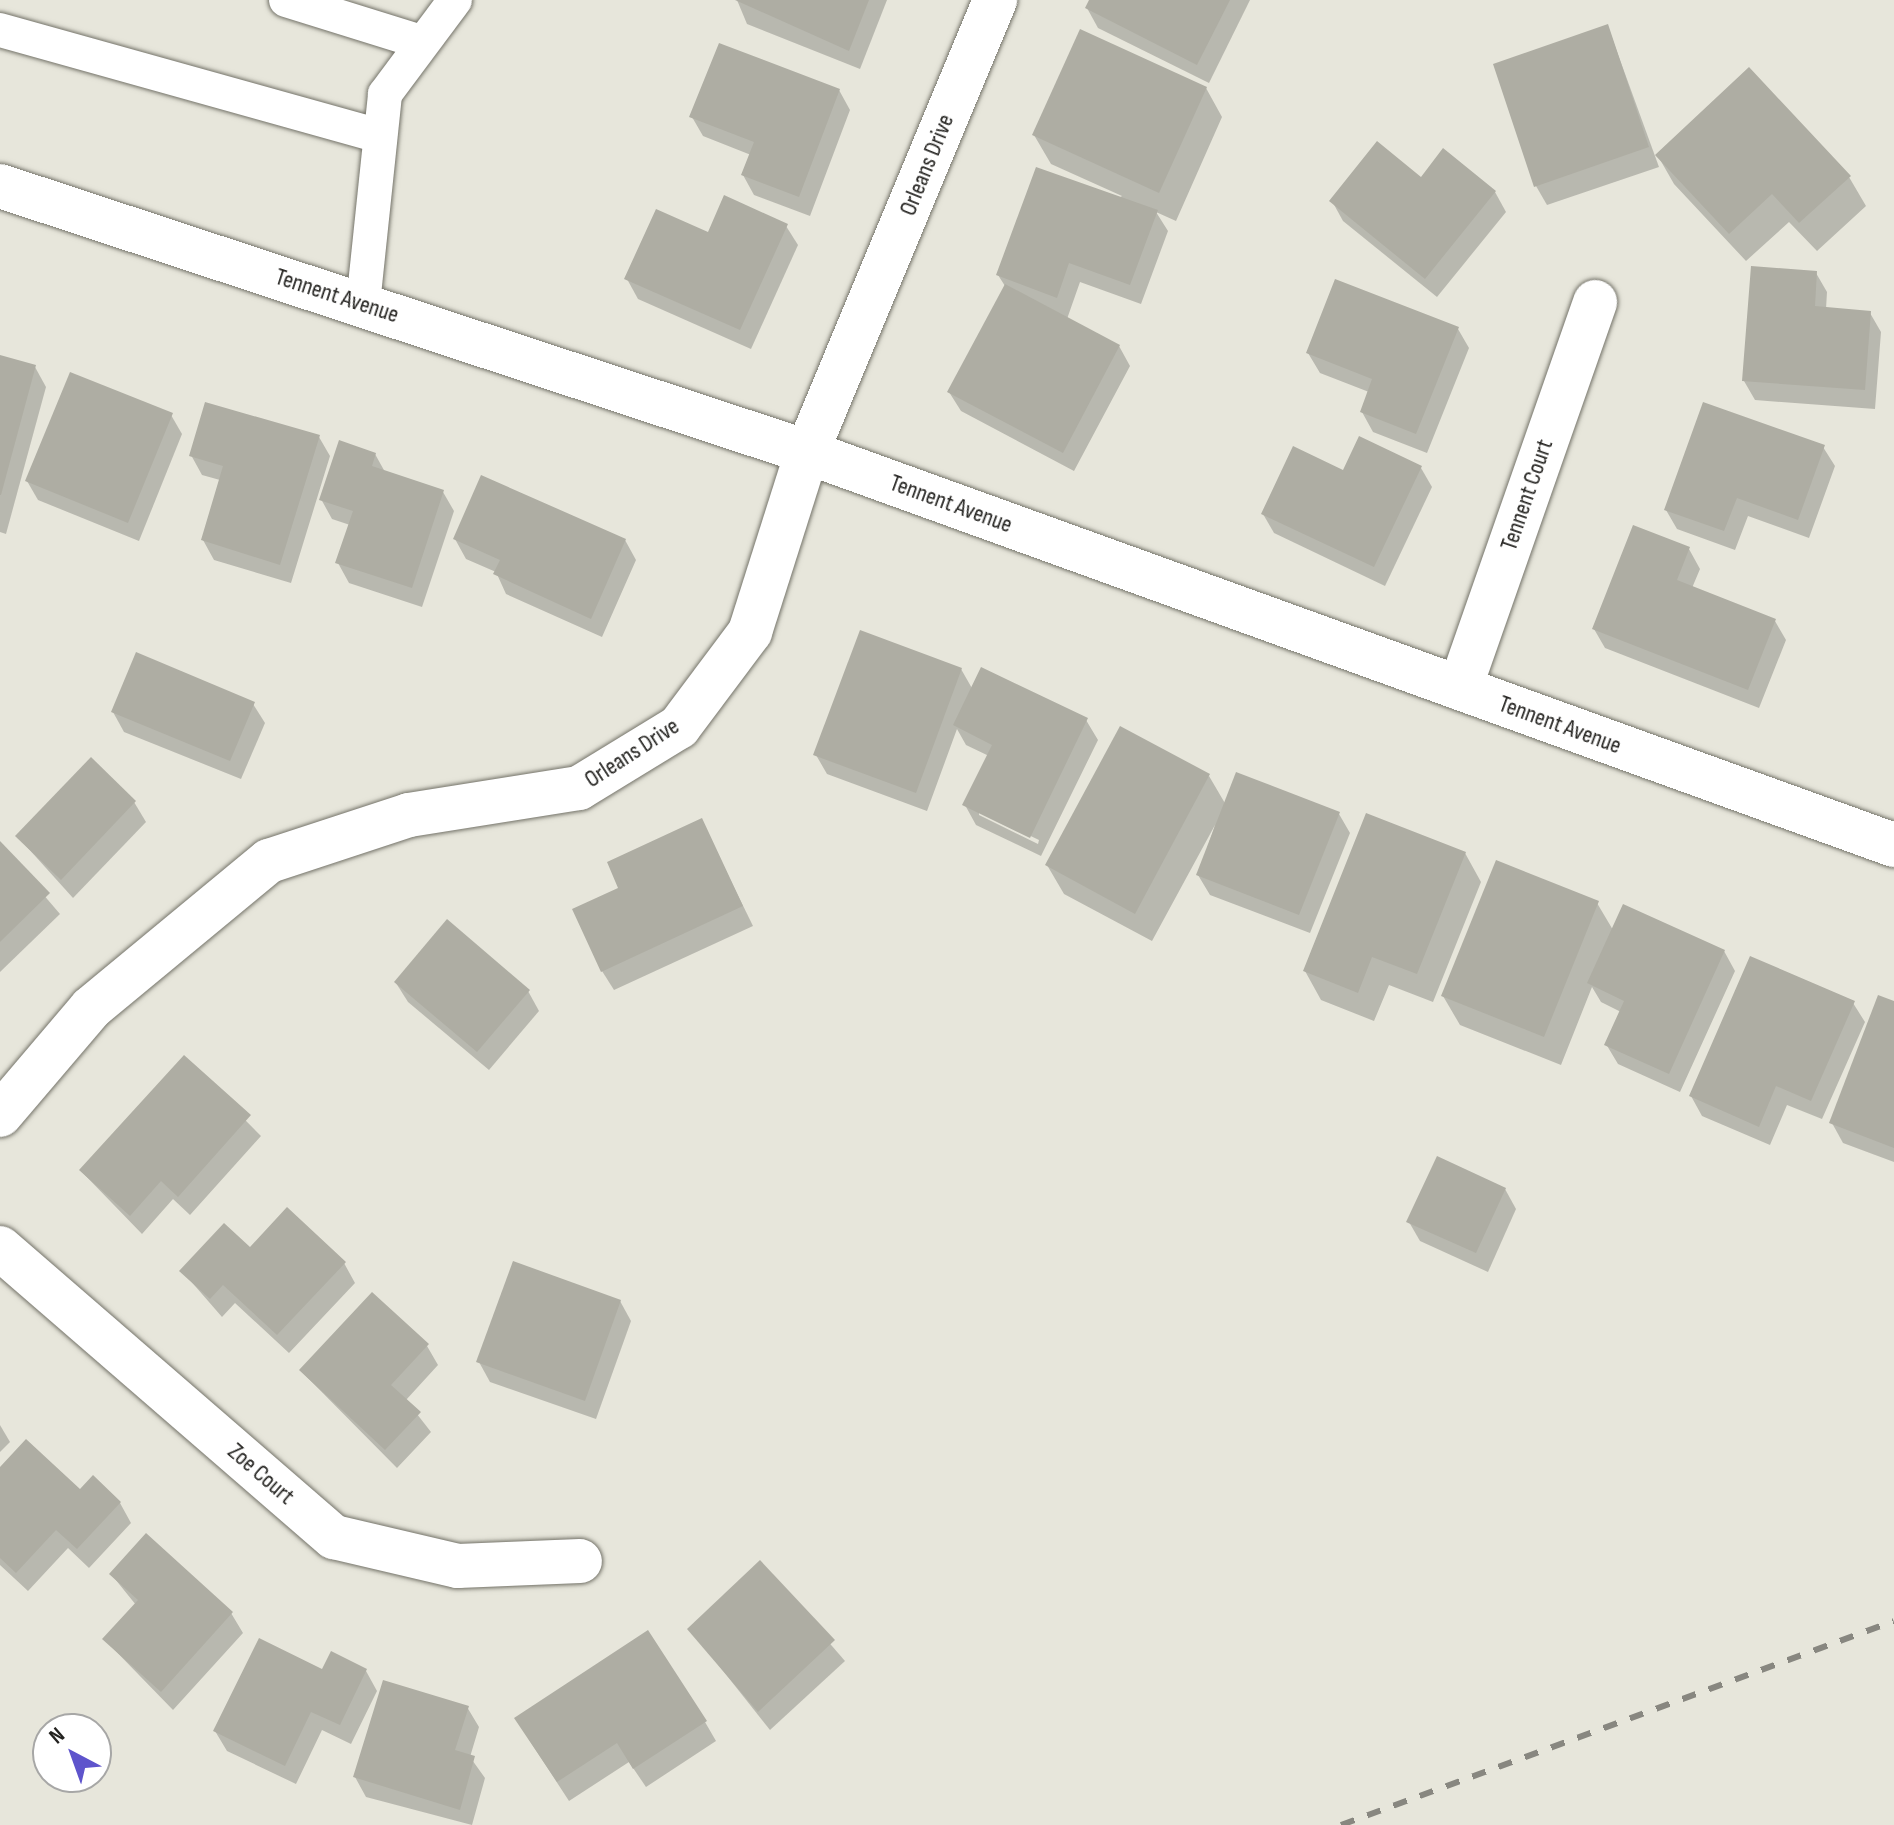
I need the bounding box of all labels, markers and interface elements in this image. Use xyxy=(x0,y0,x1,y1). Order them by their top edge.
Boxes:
street label: Orleans Drive xyxy=(894,110,960,220)
street label: Tennent Avenue xyxy=(272,262,402,330)
street label: Tennent Court xyxy=(1495,436,1559,554)
street label: Tennent Avenue xyxy=(886,469,1016,539)
street label: Tennent Avenue xyxy=(1495,690,1625,760)
street label: Orleans Drive xyxy=(579,712,685,794)
street label: Zoe Court xyxy=(222,1437,300,1511)
north arrow xyxy=(32,1713,112,1793)
text: N xyxy=(44,1722,71,1750)

